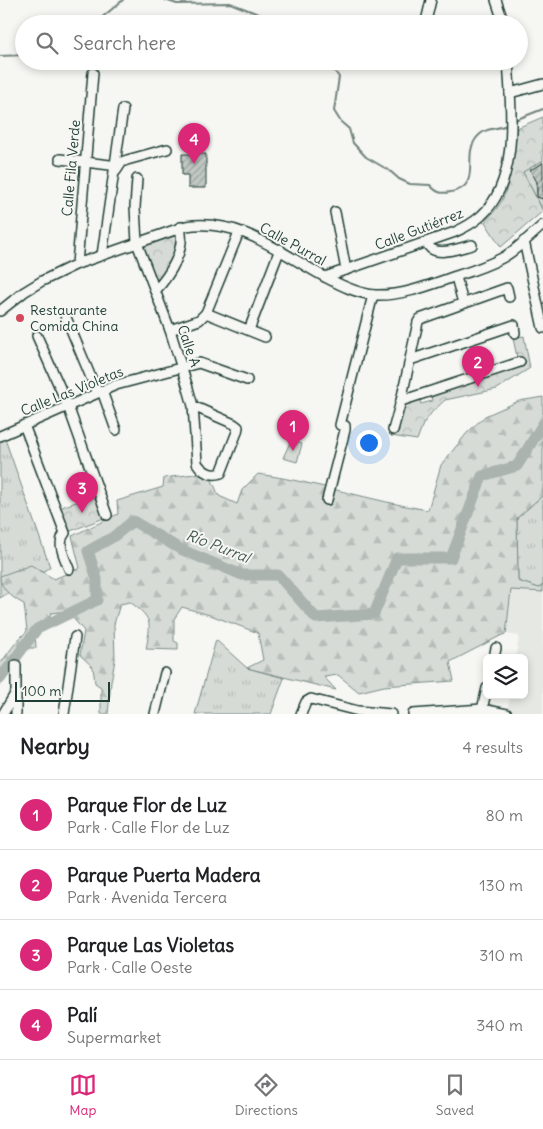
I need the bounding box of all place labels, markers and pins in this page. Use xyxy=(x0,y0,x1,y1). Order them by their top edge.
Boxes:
pin: 4 xyxy=(178,123,210,164)
place label: Restaurante Comida China xyxy=(30,301,118,335)
marker: Restaurante Comida China xyxy=(14,312,26,324)
pin: 2 xyxy=(462,346,494,387)
pin: 1 xyxy=(277,410,309,451)
pin: 3 xyxy=(66,472,98,513)

